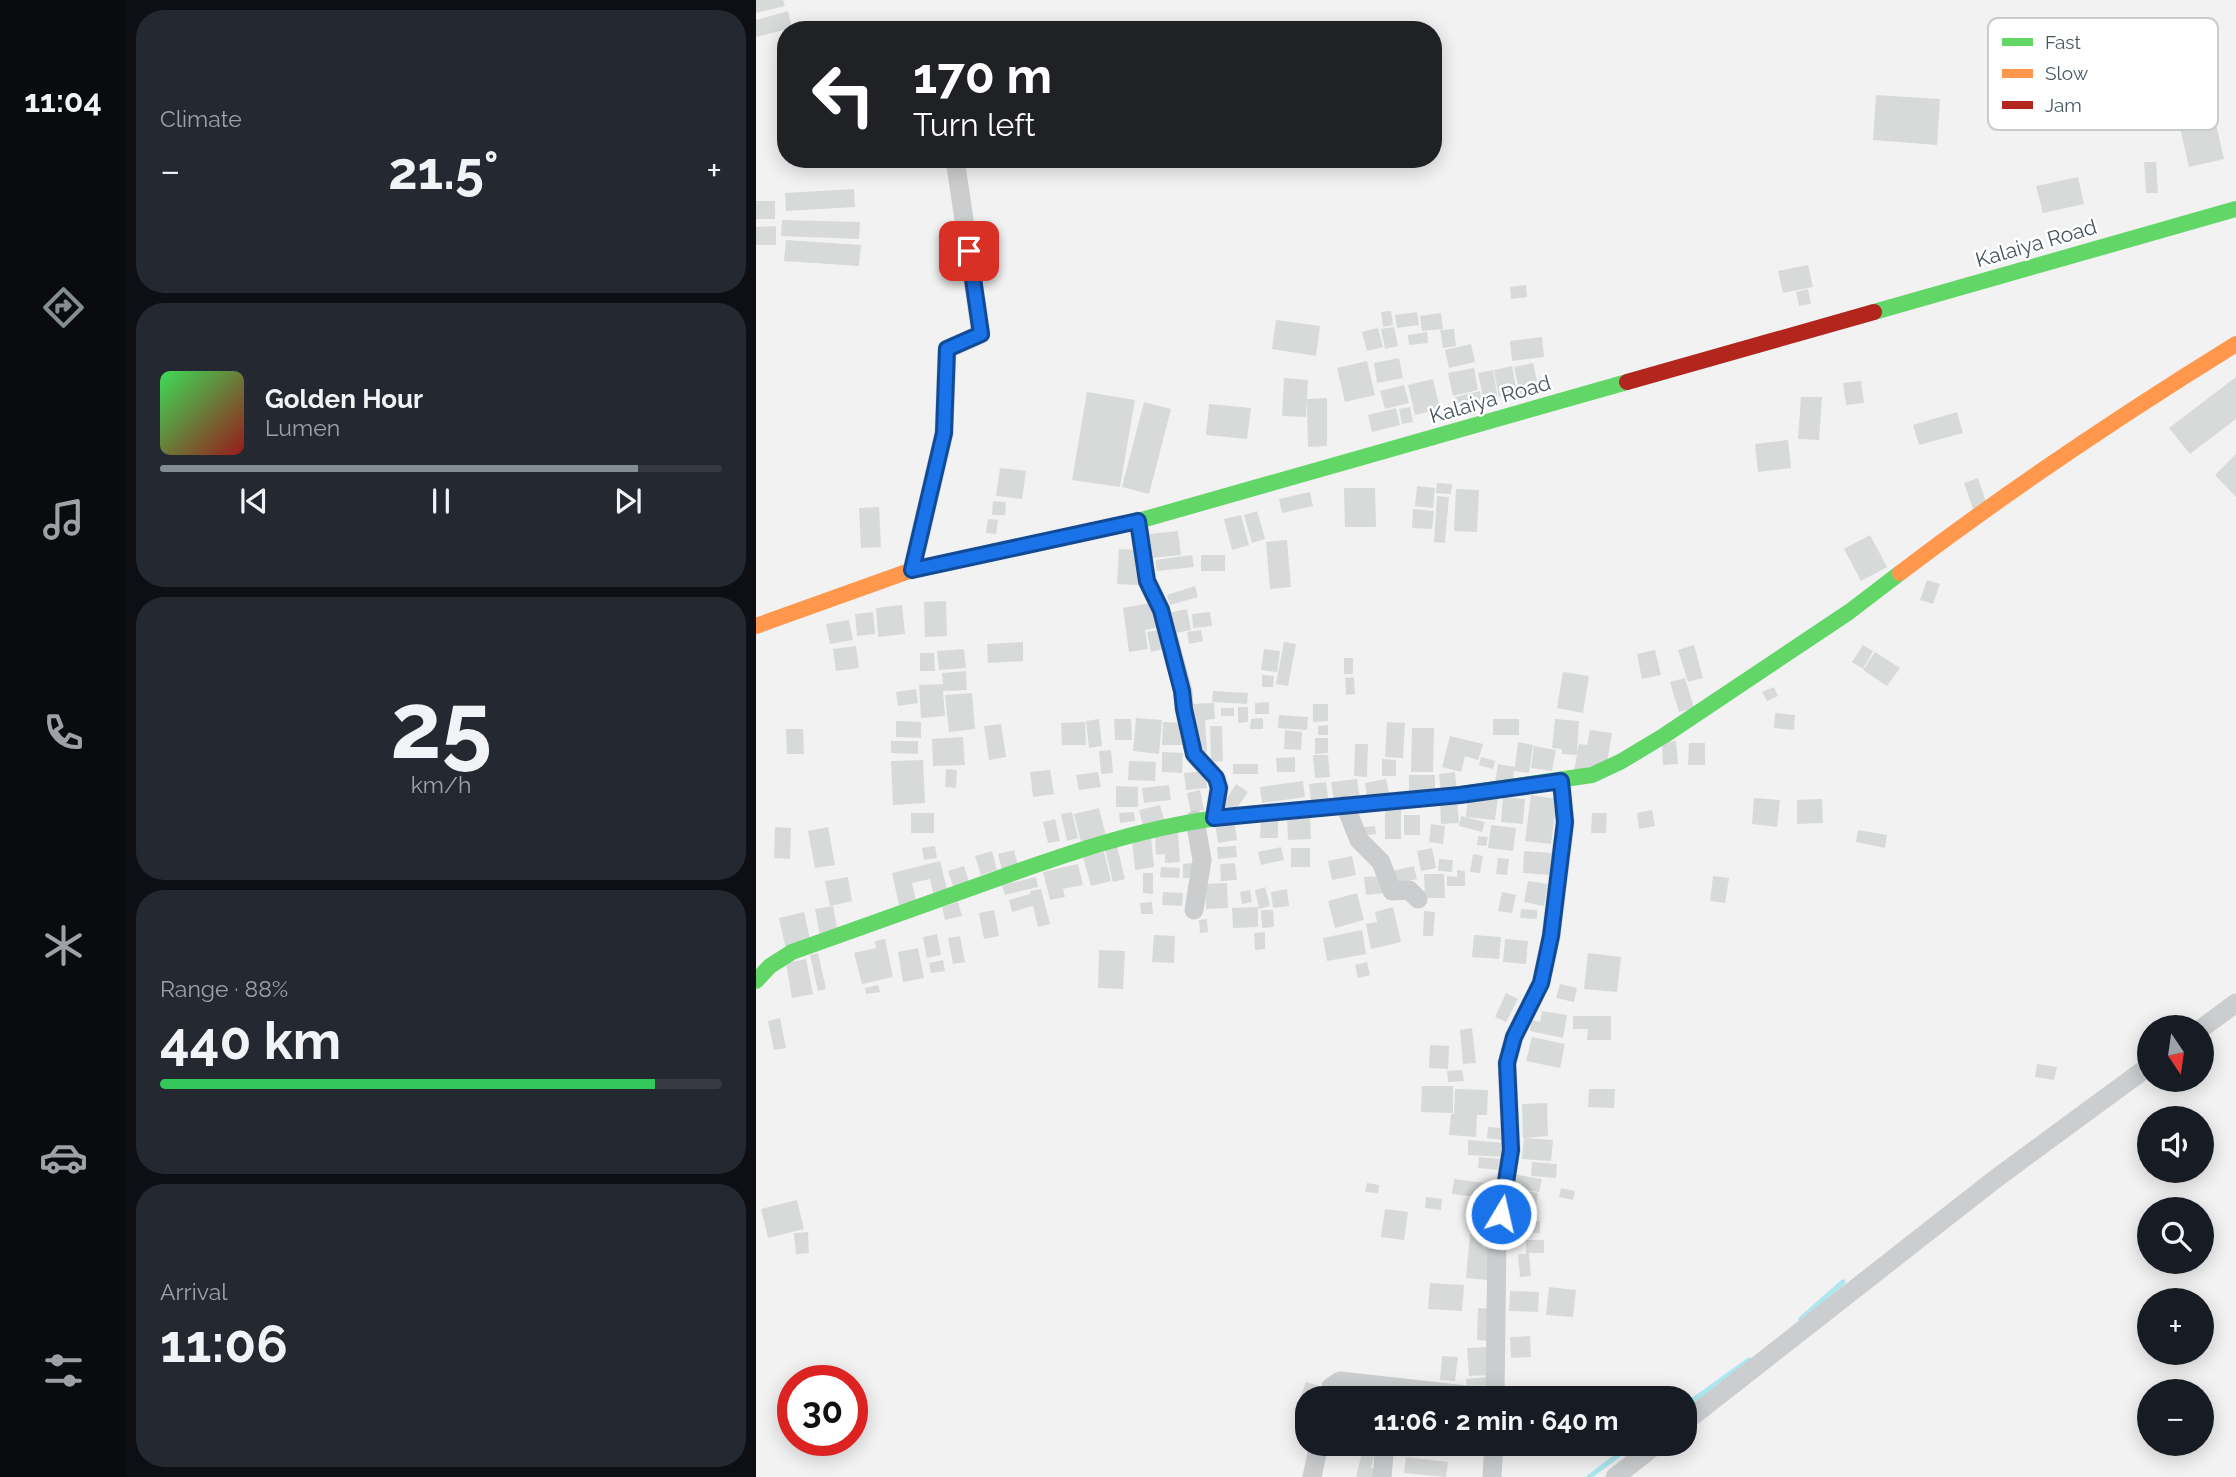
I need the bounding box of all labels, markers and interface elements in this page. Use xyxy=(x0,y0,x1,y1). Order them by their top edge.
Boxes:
legend xyxy=(1988,18,2218,130)
text: Fast xyxy=(2045,31,2081,53)
text: 170 m xyxy=(913,47,1052,104)
icon: left xyxy=(798,49,889,140)
text: Slow xyxy=(2045,62,2089,84)
text: 11:04 xyxy=(24,82,102,119)
text: Jam xyxy=(2045,94,2082,116)
text: Climate xyxy=(160,105,242,132)
text: Turn left xyxy=(913,106,1035,143)
text: 21.5° xyxy=(388,140,499,201)
text: − xyxy=(160,148,180,193)
text: + xyxy=(706,148,722,193)
street label: Kalaiya Road xyxy=(1972,214,2100,272)
pin xyxy=(939,221,999,281)
icon: arrive xyxy=(950,232,988,270)
icon: directions xyxy=(39,283,88,332)
street label: Kalaiya Road xyxy=(1426,370,1554,428)
text: Golden Hour xyxy=(265,384,423,414)
text: Lumen xyxy=(265,414,340,441)
icon: previous xyxy=(235,482,273,520)
icon: pause xyxy=(422,482,460,520)
icon: next xyxy=(609,482,647,520)
icon: music xyxy=(39,495,88,544)
text: 25 xyxy=(390,672,492,779)
icon: phone xyxy=(39,708,88,757)
text: km/h xyxy=(411,771,471,798)
icon: climate xyxy=(39,921,88,970)
text: Range · 88% xyxy=(160,975,288,1002)
text: 440 km xyxy=(160,1010,341,1071)
north arrow xyxy=(2137,1015,2214,1092)
map controls xyxy=(2137,1015,2214,1456)
button: sound xyxy=(2137,1106,2214,1183)
icon: car xyxy=(39,1133,88,1182)
position arrow xyxy=(1464,1177,1538,1251)
button: search xyxy=(2137,1197,2214,1274)
text: Arrival xyxy=(160,1278,227,1305)
button: + xyxy=(2137,1288,2214,1365)
text: 11:06 xyxy=(160,1313,288,1374)
icon: filters xyxy=(39,1346,88,1395)
speed limit sign: 30 xyxy=(777,1365,868,1456)
button: − xyxy=(2137,1379,2214,1456)
text: 11:06 · 2 min · 640 m xyxy=(1374,1406,1619,1436)

